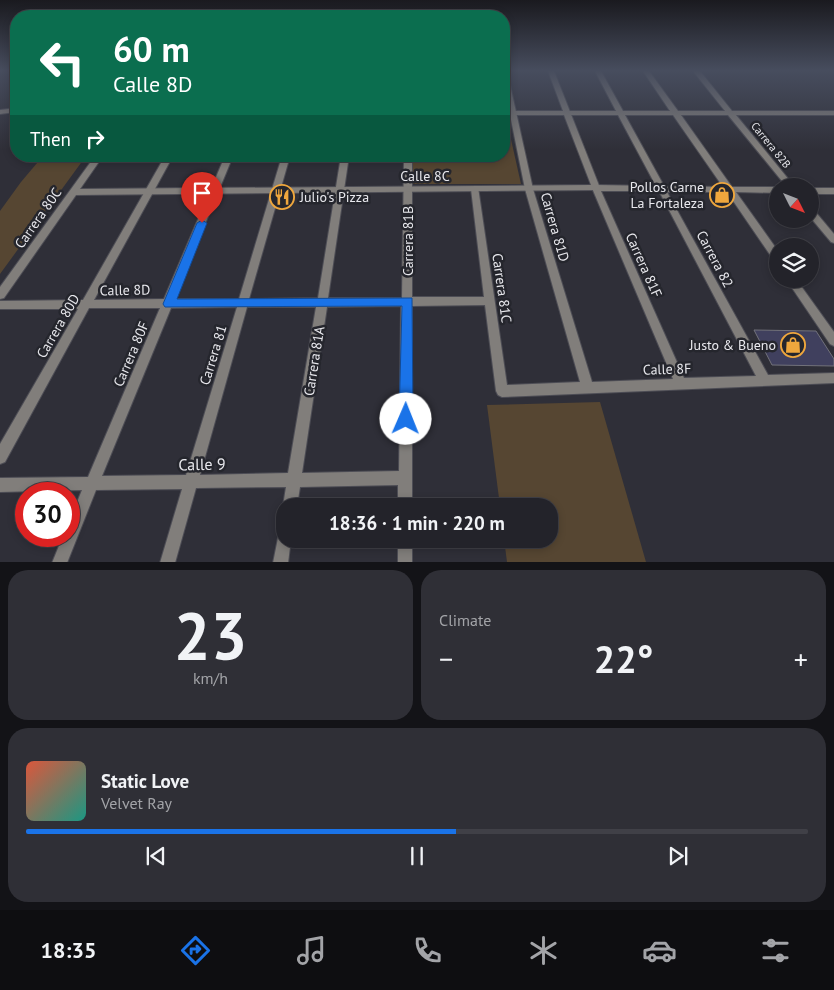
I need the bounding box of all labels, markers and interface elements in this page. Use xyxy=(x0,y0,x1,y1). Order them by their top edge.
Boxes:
text: 60 m xyxy=(113,26,190,72)
icon: left xyxy=(30,30,95,95)
text: Calle 8D xyxy=(113,70,192,98)
street label: Carrera 82B xyxy=(748,119,794,171)
icon: right xyxy=(81,125,109,153)
text: Then xyxy=(30,127,71,151)
street label: Calle 8C xyxy=(400,167,450,185)
pin xyxy=(181,172,223,223)
place label: Pollos Carne La Fortaleza xyxy=(630,178,704,212)
north arrow xyxy=(769,178,819,228)
map controls xyxy=(769,178,819,288)
icon: arrive xyxy=(188,179,216,207)
shop icon: Pollos Carne La Fortaleza xyxy=(709,182,735,208)
street label: Carrera 80C xyxy=(11,184,65,252)
restaurant icon: Julio's Pizza xyxy=(269,184,295,210)
place label: Julio's Pizza xyxy=(299,188,369,206)
street label: Carrera 81D xyxy=(537,190,573,264)
street label: Carrera 81B xyxy=(399,206,417,276)
street label: Carrera 82 xyxy=(692,227,738,291)
street label: Carrera 81F xyxy=(622,230,666,300)
button: layers xyxy=(769,238,819,288)
street label: Carrera 81C xyxy=(488,252,516,324)
street label: Calle 8D xyxy=(100,281,150,299)
street label: Carrera 80D xyxy=(32,291,84,361)
street label: Carrera 80F xyxy=(109,319,153,389)
street label: Carrera 81 xyxy=(195,323,231,387)
street label: Carrera 81A xyxy=(300,324,329,397)
shop icon: Justo & Bueno xyxy=(780,332,806,358)
place label: Justo & Bueno xyxy=(689,336,776,354)
street label: Calle 8F xyxy=(642,359,692,379)
position arrow xyxy=(379,392,431,444)
street label: Calle 9 xyxy=(178,454,226,474)
speed limit sign: 30 xyxy=(15,482,80,547)
text: 18:36 · 1 min · 220 m xyxy=(329,511,505,535)
text: 23 xyxy=(174,593,247,677)
text: Climate xyxy=(439,610,491,630)
text: 22° xyxy=(594,634,653,683)
text: − xyxy=(439,640,453,677)
text: + xyxy=(794,640,808,677)
text: km/h xyxy=(193,668,228,688)
text: Static Love xyxy=(101,769,189,793)
text: Velvet Ray xyxy=(101,793,172,813)
icon: previous xyxy=(142,842,170,870)
icon: pause xyxy=(403,842,431,870)
icon: next xyxy=(664,842,692,870)
icon: directions xyxy=(178,933,213,968)
icon: music xyxy=(294,933,329,968)
icon: phone xyxy=(410,933,445,968)
icon: climate xyxy=(526,933,561,968)
icon: car xyxy=(642,933,677,968)
icon: filters xyxy=(758,933,793,968)
text: 18:35 xyxy=(41,936,96,964)

